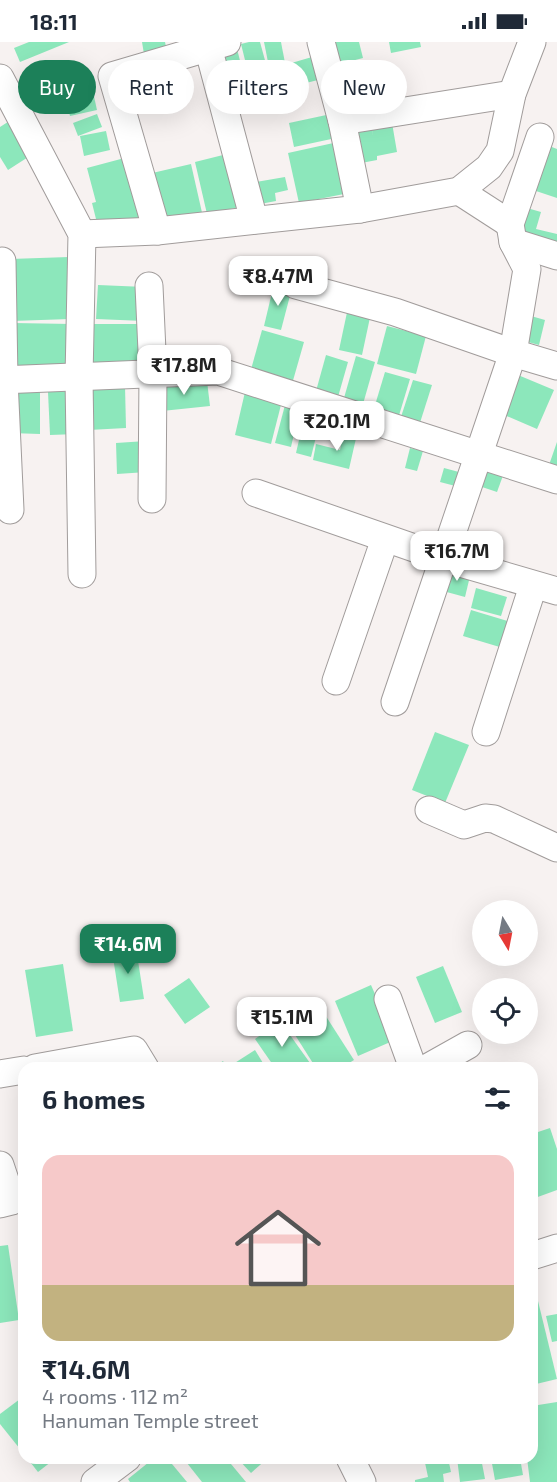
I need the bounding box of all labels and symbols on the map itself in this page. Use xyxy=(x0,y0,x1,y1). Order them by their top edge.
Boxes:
pin: ₹8.47M xyxy=(229,256,327,307)
pin: ₹17.8M xyxy=(135,345,233,396)
pin: ₹20.1M xyxy=(288,401,386,452)
pin: ₹16.7M xyxy=(408,531,506,582)
north arrow xyxy=(472,900,538,966)
pin: ₹14.6M xyxy=(79,924,177,975)
pin: ₹15.1M xyxy=(233,997,331,1048)

